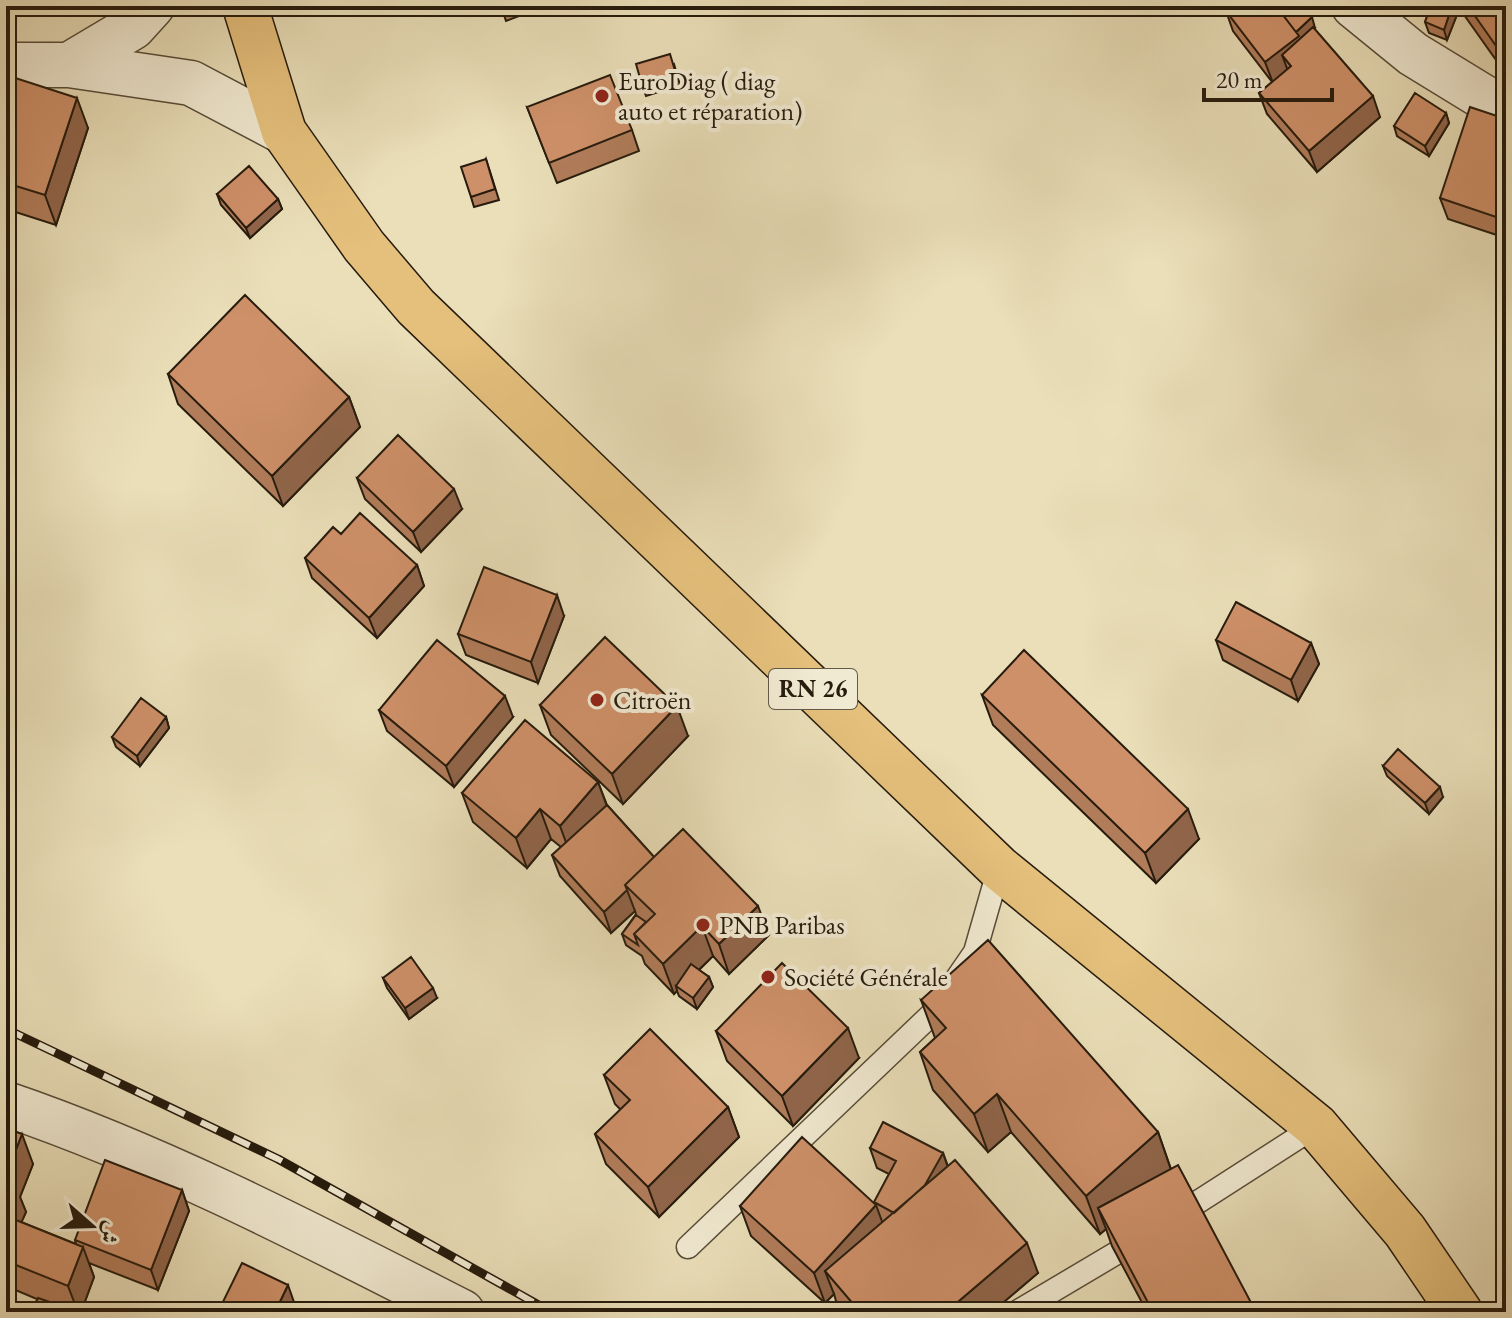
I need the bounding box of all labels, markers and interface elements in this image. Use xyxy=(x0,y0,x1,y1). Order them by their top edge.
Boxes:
scale bar xyxy=(1204,52,1332,102)
place label: EuroDiag ( diag auto et réparation) xyxy=(618,64,802,128)
text: 20 m xyxy=(1216,64,1263,95)
marker: EuroDiag ( diag auto et réparation) xyxy=(593,87,611,105)
road number: RN 26 xyxy=(769,669,857,709)
place label: Citroën xyxy=(613,683,692,717)
marker: Citroën xyxy=(588,691,606,709)
place label: PNB Paribas xyxy=(719,908,845,942)
marker: PNB Paribas xyxy=(694,916,712,934)
place label: Société Générale xyxy=(784,960,948,994)
marker: Société Générale xyxy=(759,968,777,986)
north arrow xyxy=(52,1186,132,1266)
text: ش xyxy=(93,1217,128,1248)

